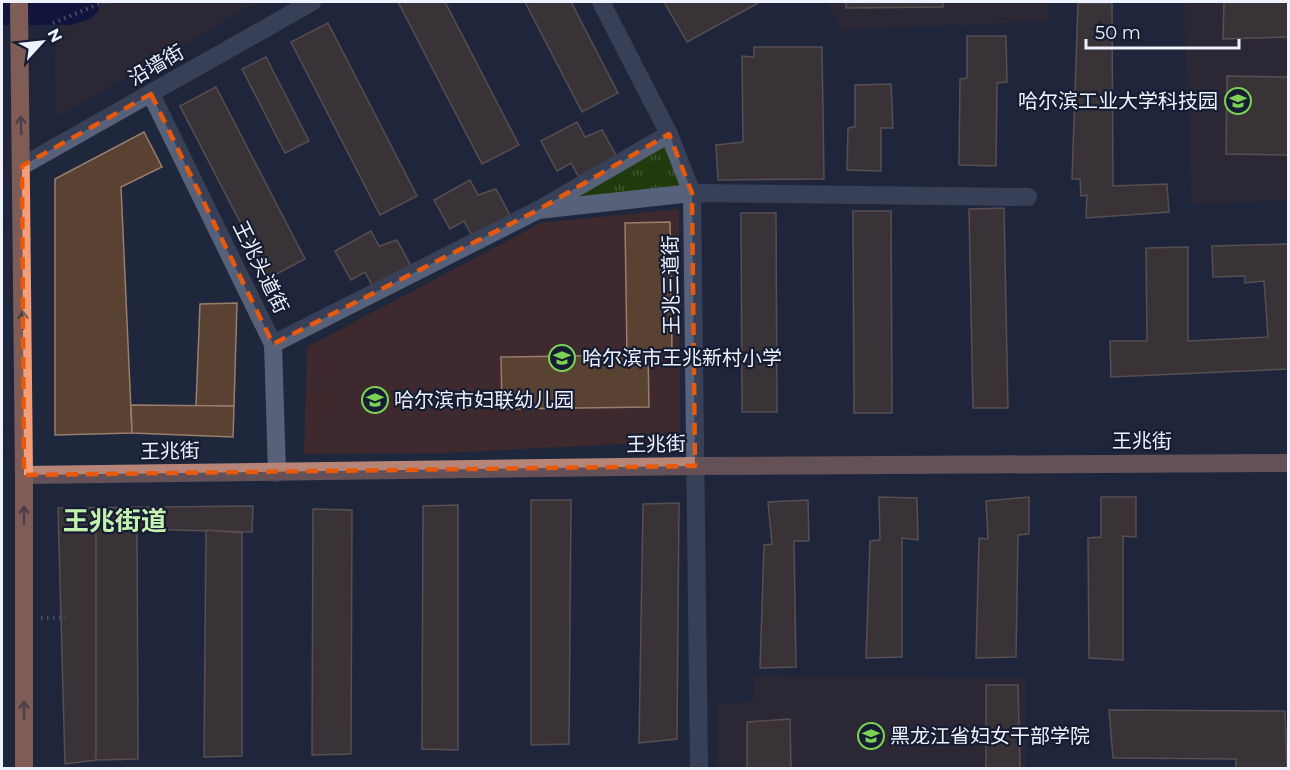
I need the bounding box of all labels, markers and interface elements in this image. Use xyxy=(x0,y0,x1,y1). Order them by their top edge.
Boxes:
north arrow xyxy=(12,12,72,72)
scale bar xyxy=(1086,12,1239,50)
text: 50 m xyxy=(1095,22,1141,44)
text: N xyxy=(44,25,66,45)
street label: 沿墙街 xyxy=(124,40,188,90)
school or university icon: 哈尔滨工业大学科技园 xyxy=(1223,86,1253,116)
place label: 哈尔滨工业大学科技园 xyxy=(1018,89,1218,113)
one-way arrow xyxy=(15,116,27,136)
street label: 王兆头道街 xyxy=(228,217,294,317)
street label: 王兆三道街 xyxy=(658,235,684,335)
one-way arrow xyxy=(17,311,29,331)
school or university icon: 哈尔滨市王兆新村小学 xyxy=(547,343,577,373)
place label: 哈尔滨市王兆新村小学 xyxy=(582,346,782,370)
school or university icon: 哈尔滨市妇联幼儿园 xyxy=(360,385,390,415)
place label: 哈尔滨市妇联幼儿园 xyxy=(394,388,574,412)
street label: 王兆街 xyxy=(1112,429,1172,453)
street label: 王兆街 xyxy=(626,431,686,457)
street label: 王兆街 xyxy=(140,438,200,464)
district label: 王兆街道 xyxy=(63,505,167,537)
one-way arrow xyxy=(18,506,30,526)
one-way arrow xyxy=(18,701,30,721)
school or university icon: 黑龙江省妇女干部学院 xyxy=(856,721,886,751)
place label: 黑龙江省妇女干部学院 xyxy=(890,724,1090,748)

